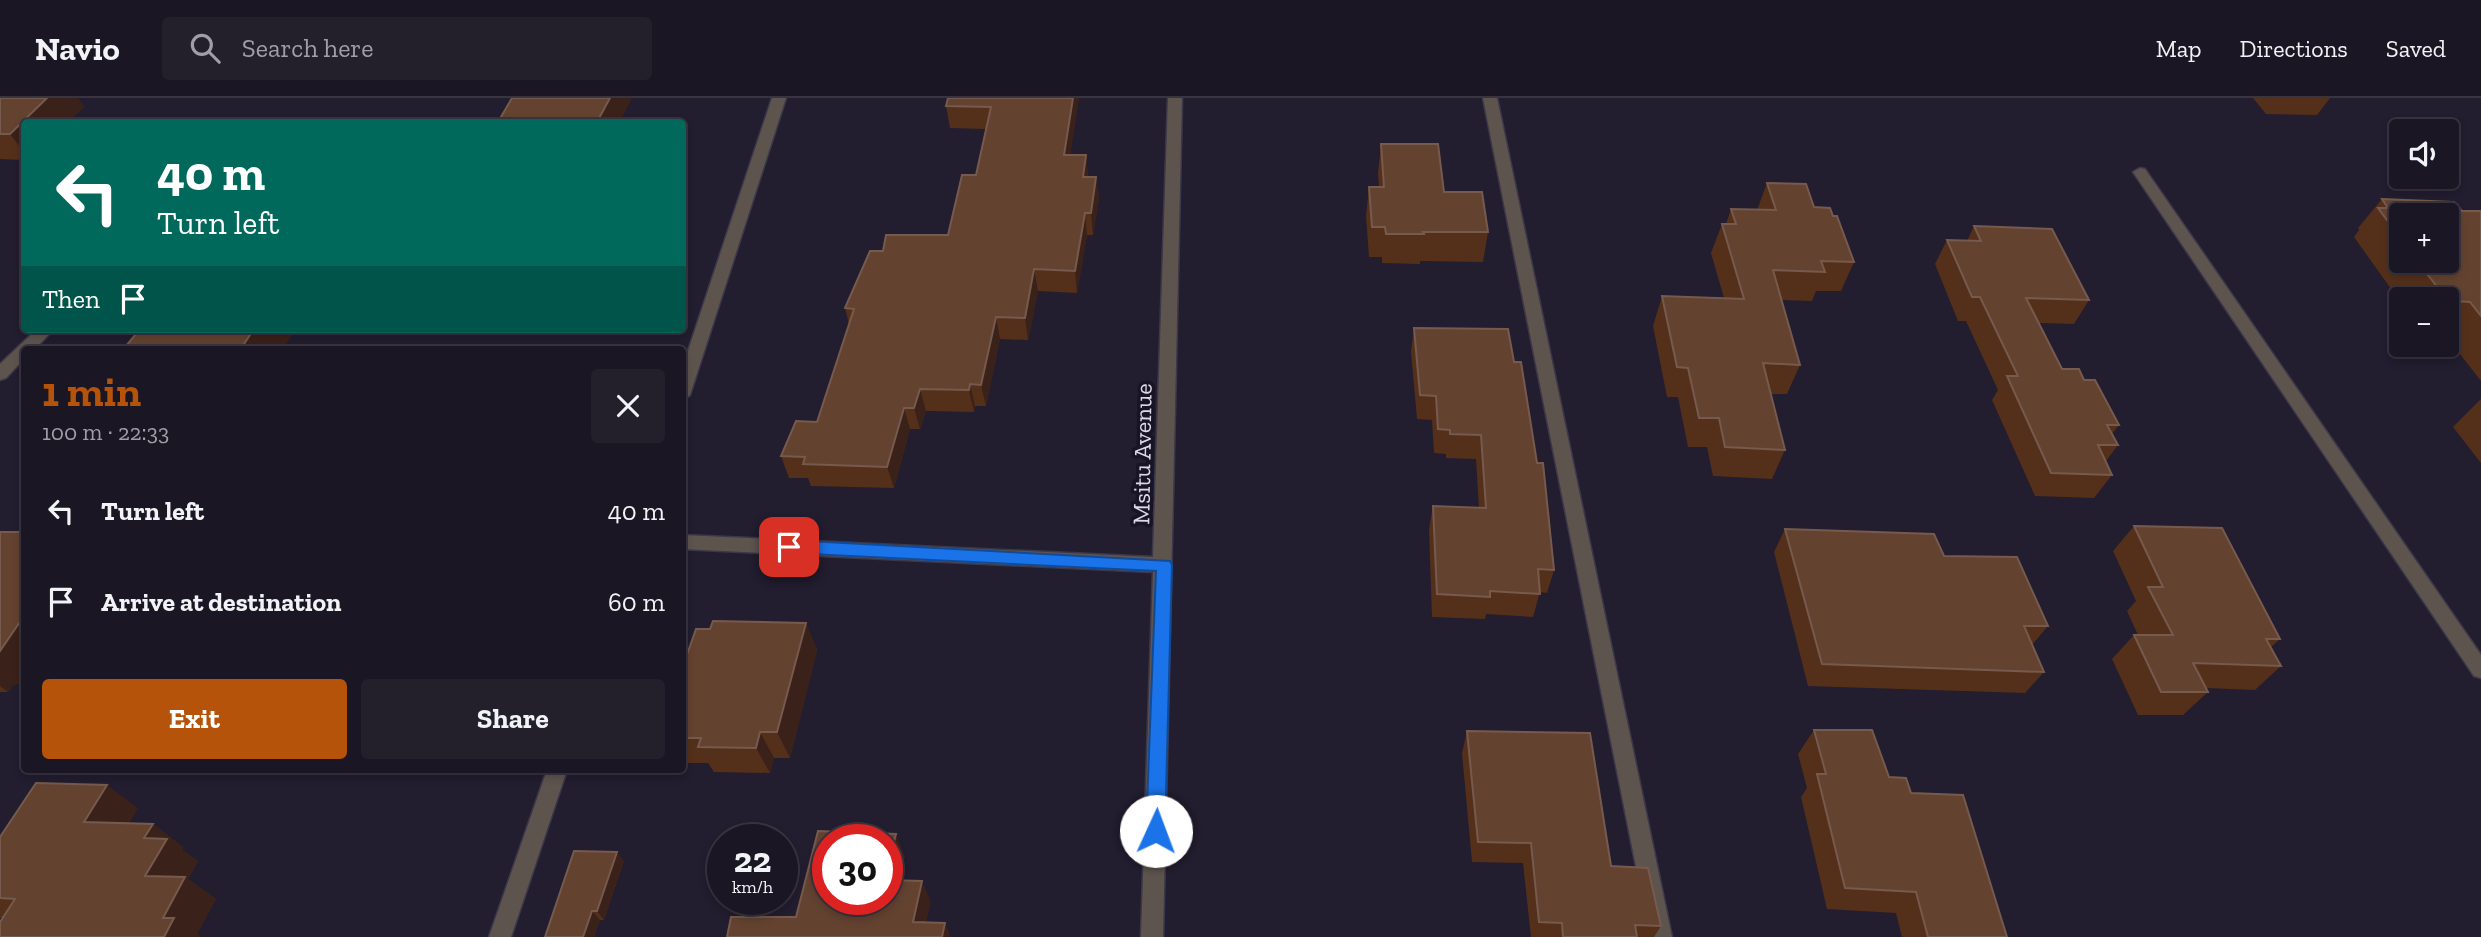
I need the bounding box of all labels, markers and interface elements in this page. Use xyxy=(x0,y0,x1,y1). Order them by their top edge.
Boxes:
search box xyxy=(162,17,652,80)
text: Navio xyxy=(35,29,120,68)
icon: search xyxy=(186,29,224,67)
text: Search here xyxy=(242,32,374,64)
text: Map xyxy=(2156,34,2202,63)
text: Directions xyxy=(2240,34,2348,63)
text: Saved xyxy=(2386,34,2446,63)
map controls xyxy=(2389,119,2459,357)
button: sound xyxy=(2389,119,2459,189)
text: 40 m xyxy=(157,144,265,203)
icon: left xyxy=(42,147,133,238)
button: + xyxy=(2389,203,2459,273)
text: Turn left xyxy=(157,204,279,242)
icon: arrive xyxy=(114,280,152,318)
text: Then xyxy=(42,283,100,315)
button: − xyxy=(2389,287,2459,357)
text: 1 min xyxy=(42,366,141,417)
button: close xyxy=(591,369,665,443)
street label: Msitu Avenue xyxy=(1126,383,1158,525)
text: 100 m · 22:33 xyxy=(42,418,169,446)
icon: left xyxy=(42,492,80,530)
text: Turn left xyxy=(101,495,204,527)
text: 40 m xyxy=(608,495,665,527)
pin xyxy=(759,517,819,577)
icon: arrive xyxy=(770,528,808,566)
icon: arrive xyxy=(42,583,80,621)
text: Arrive at destination xyxy=(101,586,341,618)
text: 60 m xyxy=(608,586,665,618)
button: Exit xyxy=(42,679,347,759)
button: Share xyxy=(361,679,665,759)
position arrow xyxy=(1119,794,1193,868)
speed limit sign: 30 xyxy=(812,824,903,915)
text: 22 xyxy=(734,839,771,881)
text: km/h xyxy=(732,876,773,898)

